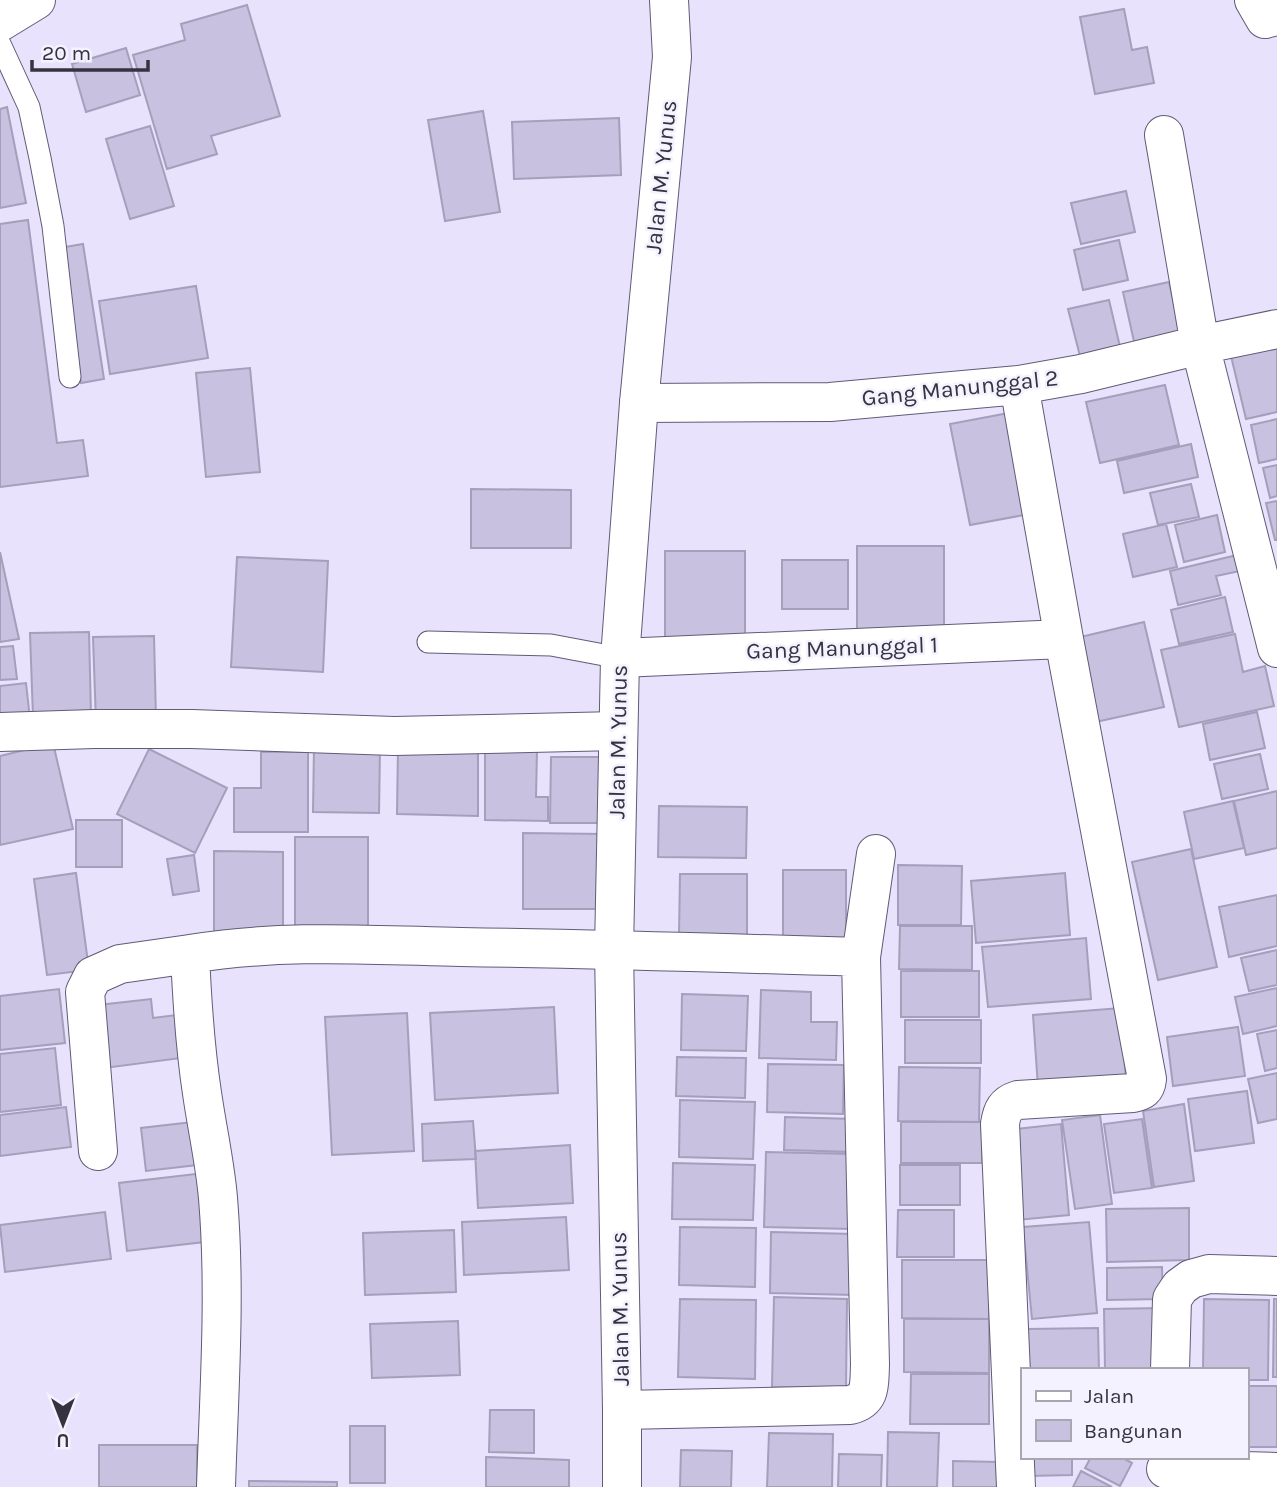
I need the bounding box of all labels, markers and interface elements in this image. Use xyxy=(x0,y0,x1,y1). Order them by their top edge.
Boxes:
scale bar xyxy=(32,28,147,72)
text: 20 m xyxy=(42,41,91,65)
street label: Jalan M. Yunus xyxy=(640,99,682,255)
street label: Gang Manunggal 2 xyxy=(860,364,1060,412)
street label: Gang Manunggal 1 xyxy=(746,631,938,665)
street label: Jalan M. Yunus xyxy=(603,665,633,819)
street label: Jalan M. Yunus xyxy=(605,1232,635,1386)
legend xyxy=(1021,1368,1249,1459)
text: Jalan xyxy=(1084,1384,1134,1408)
north arrow xyxy=(28,1389,98,1459)
text: Bangunan xyxy=(1084,1419,1183,1443)
text: U xyxy=(56,1429,70,1451)

